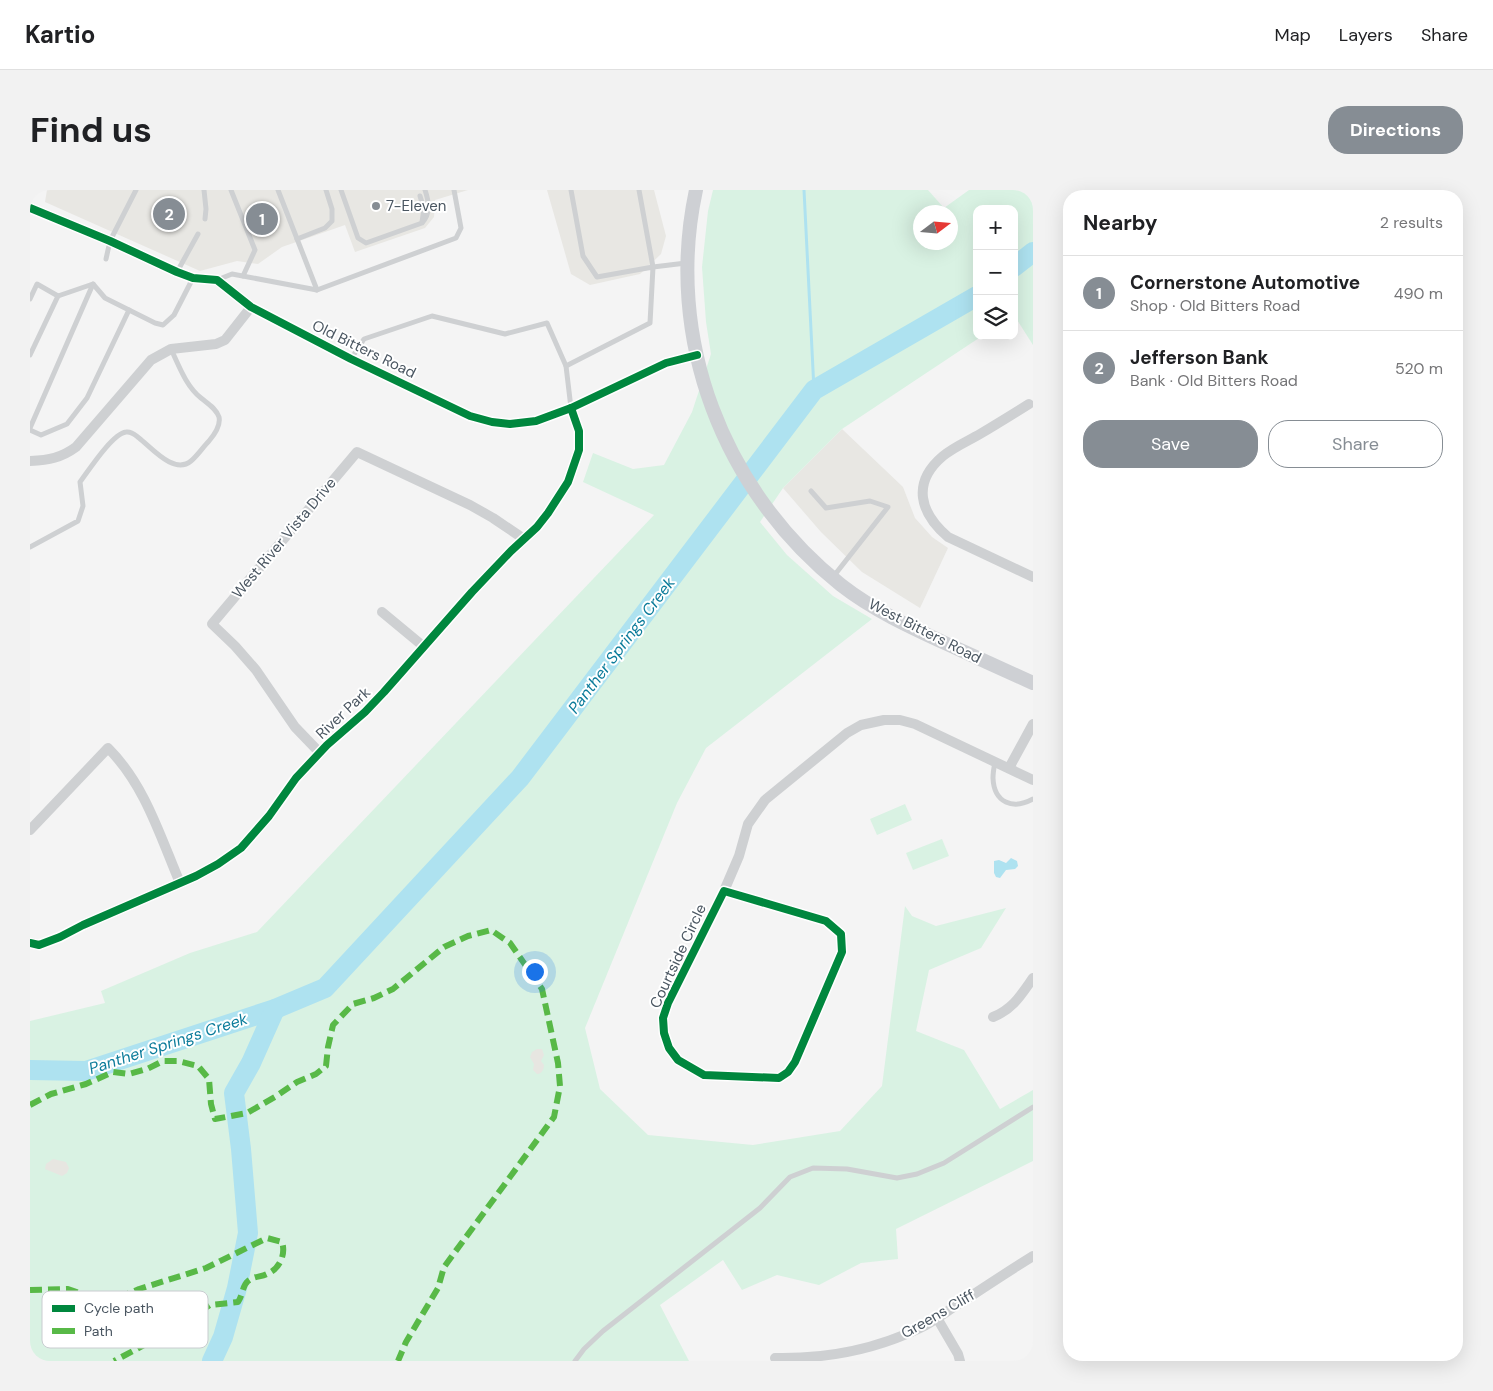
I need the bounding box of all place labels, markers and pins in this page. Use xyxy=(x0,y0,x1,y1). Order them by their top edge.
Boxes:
pin: 2 xyxy=(153,195,185,233)
place label: 7-Eleven xyxy=(386,196,446,216)
pin: 1 xyxy=(246,200,278,238)
marker: 7-Eleven xyxy=(370,200,382,212)

